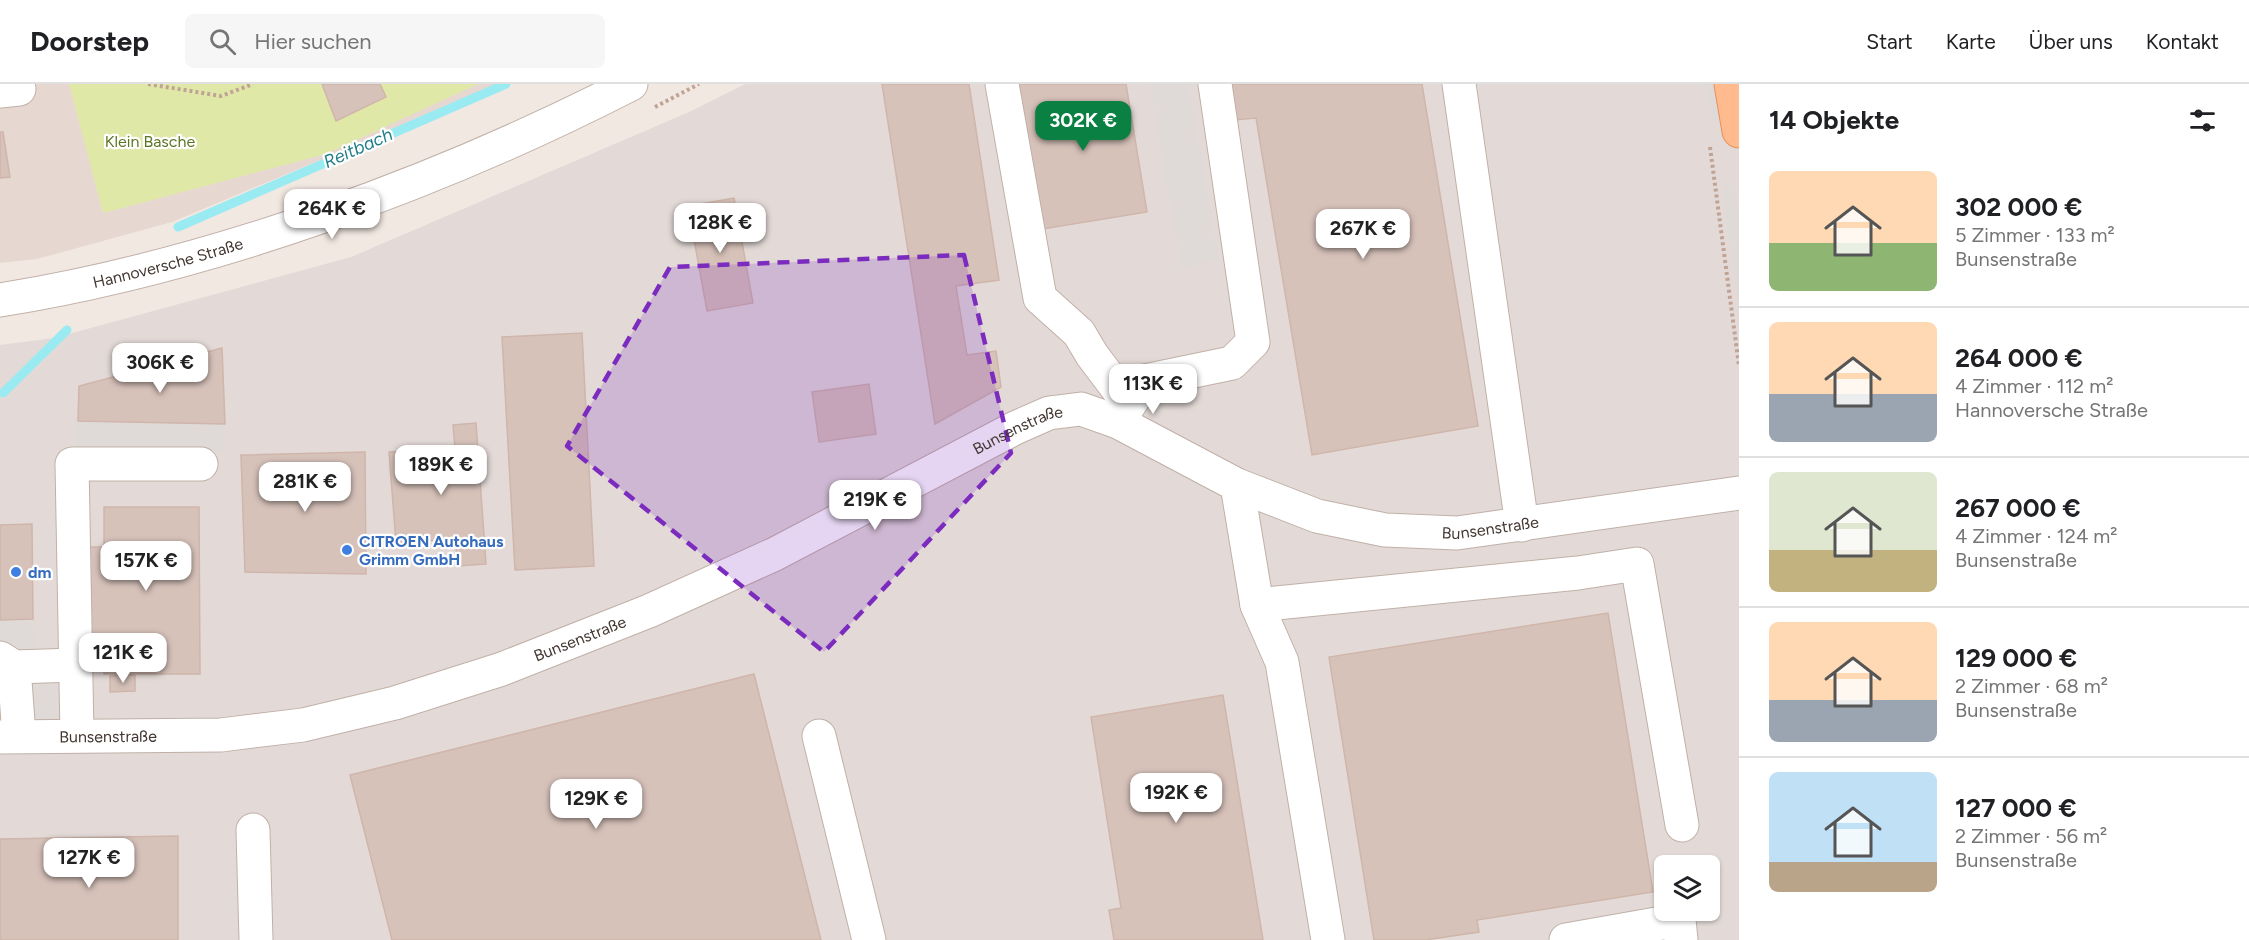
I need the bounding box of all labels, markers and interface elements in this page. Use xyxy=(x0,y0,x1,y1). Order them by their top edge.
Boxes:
search box xyxy=(185,14,605,68)
text: Doorstep xyxy=(30,24,149,58)
icon: search xyxy=(206,25,239,58)
text: Hier suchen xyxy=(254,28,372,55)
text: Start xyxy=(1866,29,1913,54)
text: Karte xyxy=(1946,29,1996,54)
text: Über uns xyxy=(2029,29,2113,54)
text: Kontakt xyxy=(2146,29,2219,54)
pin: 302K € xyxy=(1034,101,1132,152)
text: 14 Objekte xyxy=(1769,104,1899,136)
icon: filters xyxy=(2186,104,2219,137)
text: 302K € xyxy=(1049,108,1117,132)
water label: Reitbach xyxy=(320,123,396,173)
park label: Klein Basche xyxy=(105,132,195,151)
pin: 264K € xyxy=(283,189,381,240)
text: 302 000 € xyxy=(1955,191,2082,223)
icon: home xyxy=(1817,195,1889,267)
text: 264K € xyxy=(298,196,366,220)
pin: 128K € xyxy=(671,203,769,254)
pin: 267K € xyxy=(1314,209,1412,260)
text: 128K € xyxy=(688,210,752,234)
text: 267K € xyxy=(1330,216,1396,240)
text: 5 Zimmer · 133 m² xyxy=(1955,223,2115,247)
street label: Hannoversche Straße xyxy=(91,234,245,292)
text: Bunsenstraße xyxy=(1955,247,2077,271)
text: 264 000 € xyxy=(1955,342,2083,374)
pin: 306K € xyxy=(111,343,209,394)
icon: home xyxy=(1817,346,1889,418)
text: 306K € xyxy=(126,350,194,374)
pin: 113K € xyxy=(1104,364,1202,415)
text: 113K € xyxy=(1123,371,1183,395)
text: 4 Zimmer · 112 m² xyxy=(1955,374,2113,398)
text: Hannoversche Straße xyxy=(1955,398,2148,422)
street label: Bunsenstraße xyxy=(969,402,1064,459)
pin: 189K € xyxy=(392,445,490,496)
text: 189K € xyxy=(409,452,473,476)
pin: 281K € xyxy=(256,462,354,513)
text: 281K € xyxy=(273,469,337,493)
pin: 219K € xyxy=(826,480,924,531)
text: 219K € xyxy=(843,487,907,511)
text: 267 000 € xyxy=(1955,492,2081,524)
icon: home xyxy=(1817,496,1889,568)
street label: Bunsenstraße xyxy=(1441,512,1540,543)
text: 4 Zimmer · 124 m² xyxy=(1955,524,2118,548)
place label: CITROEN Autohaus Grimm GmbH xyxy=(359,532,504,569)
pin: 157K € xyxy=(97,541,195,592)
marker: CITROEN Autohaus Grimm GmbH xyxy=(340,543,354,557)
text: 157K € xyxy=(114,548,178,572)
text: Bunsenstraße xyxy=(1955,548,2077,572)
place label: dm xyxy=(28,563,52,582)
marker: dm xyxy=(9,565,23,579)
street label: Bunsenstraße xyxy=(531,612,629,666)
pin: 121K € xyxy=(74,633,172,684)
text: 121K € xyxy=(93,640,153,664)
text: 129 000 € xyxy=(1955,642,2077,674)
icon: home xyxy=(1817,646,1889,718)
text: 2 Zimmer · 68 m² xyxy=(1955,674,2108,698)
text: Bunsenstraße xyxy=(1955,698,2077,722)
street label: Bunsenstraße xyxy=(59,727,157,746)
pin: 192K € xyxy=(1127,773,1225,824)
pin: 129K € xyxy=(547,779,645,830)
text: 192K € xyxy=(1144,780,1208,804)
text: 129K € xyxy=(564,786,628,810)
text: 127 000 € xyxy=(1955,792,2076,824)
icon: home xyxy=(1817,796,1889,868)
text: 2 Zimmer · 56 m² xyxy=(1955,824,2107,848)
pin: 127K € xyxy=(40,838,138,889)
text: 127K € xyxy=(57,845,121,869)
text: Bunsenstraße xyxy=(1955,848,2077,872)
map controls xyxy=(1654,855,1720,921)
button: layers xyxy=(1654,855,1720,921)

